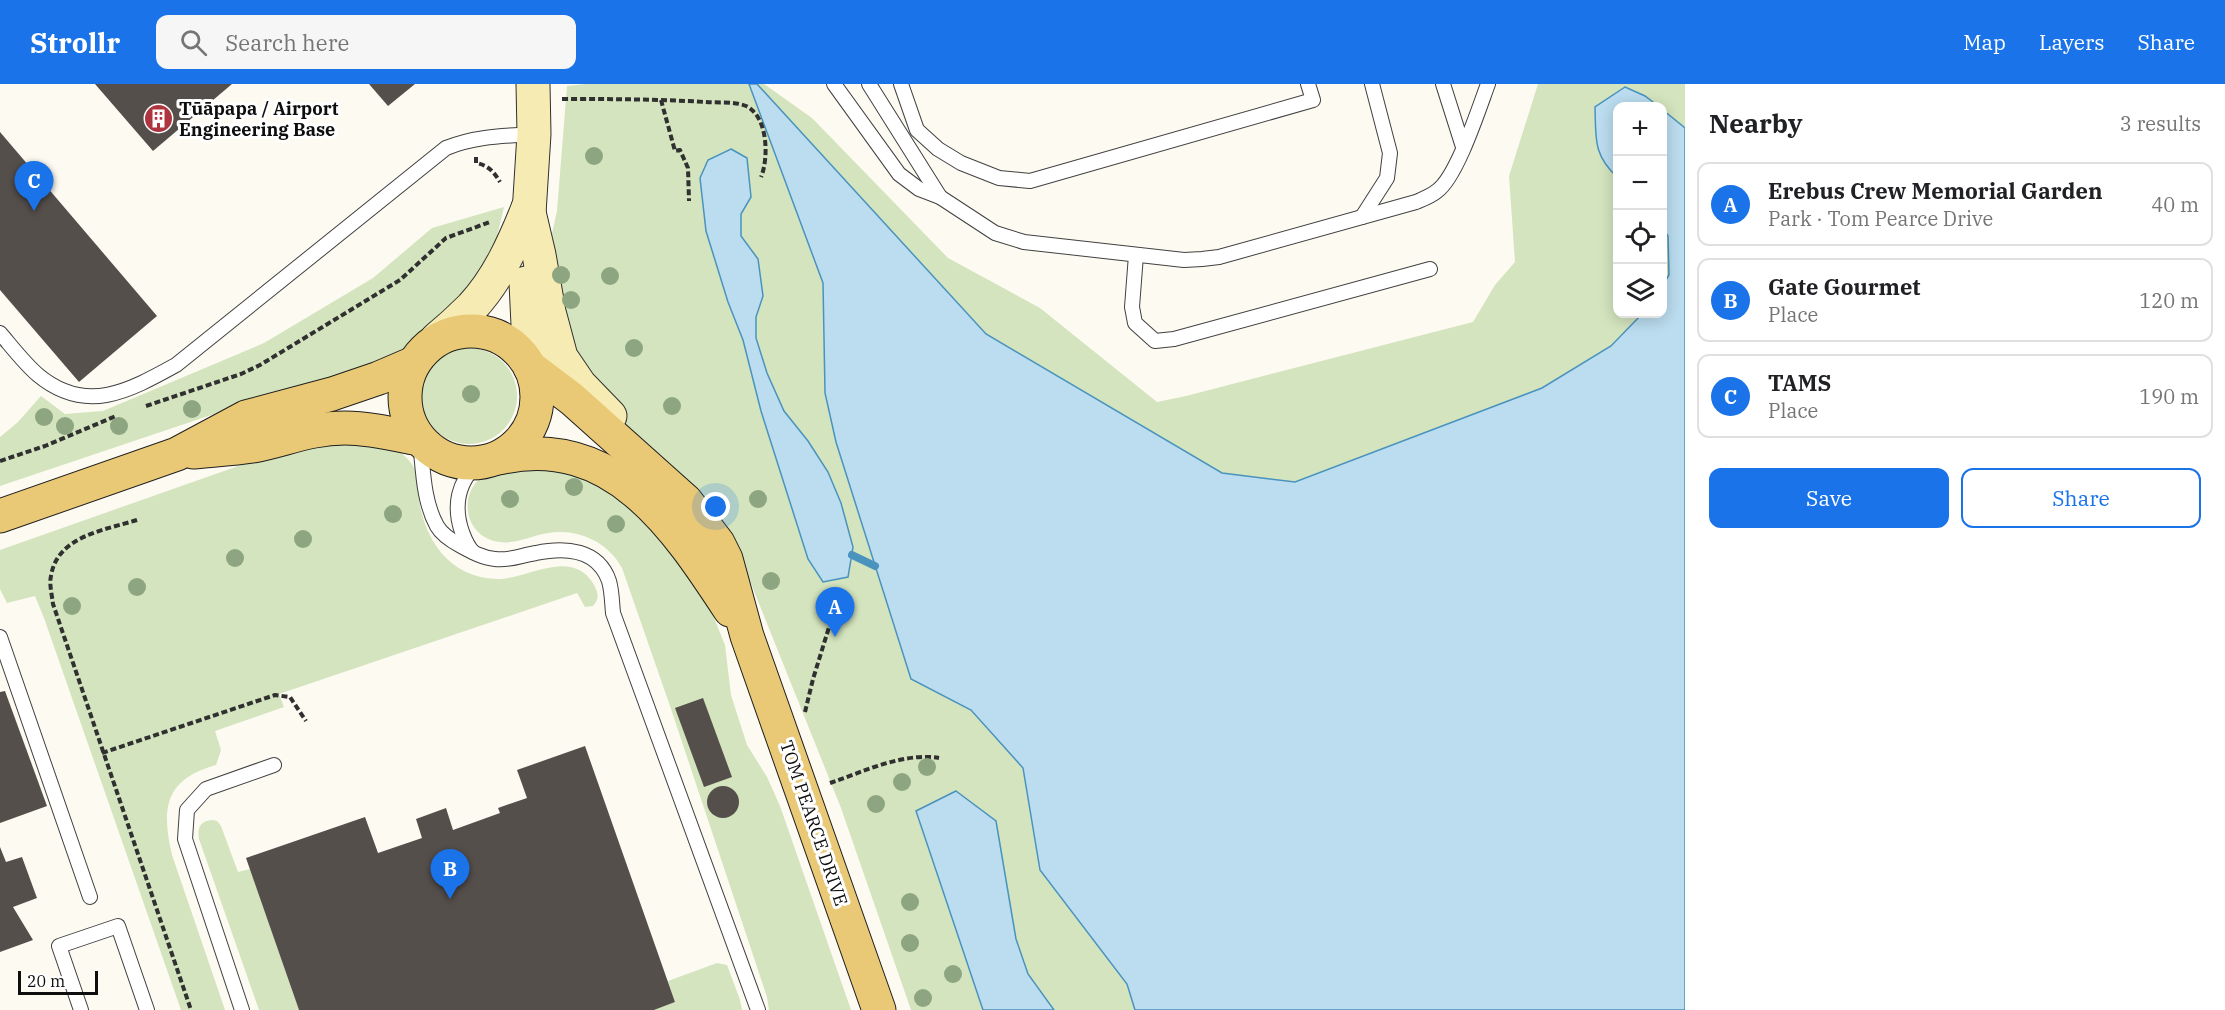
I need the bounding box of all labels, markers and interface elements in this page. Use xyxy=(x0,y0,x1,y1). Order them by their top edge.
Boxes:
search box xyxy=(156,15,576,69)
text: Strollr xyxy=(30,24,120,61)
icon: search xyxy=(177,26,210,59)
text: Search here xyxy=(225,28,349,57)
text: Map xyxy=(1963,28,2006,56)
text: Layers xyxy=(2039,28,2105,56)
text: Share xyxy=(2138,28,2195,56)
place label: Tūāpapa / Airport Engineering Base xyxy=(179,97,339,141)
building icon: Tūāpapa / Airport Engineering Base xyxy=(142,102,174,134)
map controls xyxy=(1613,102,1667,318)
button: + xyxy=(1613,102,1667,156)
text: Nearby xyxy=(1709,106,1803,140)
text: 3 results xyxy=(2120,110,2201,137)
button: − xyxy=(1613,156,1667,210)
pin: C xyxy=(15,162,54,211)
text: Erebus Crew Memorial Garden xyxy=(1768,176,2102,205)
text: A xyxy=(1724,191,1737,218)
text: 40 m xyxy=(2151,191,2199,218)
text: Park · Tom Pearce Drive xyxy=(1768,205,1993,232)
button: locate xyxy=(1613,210,1667,264)
button: layers xyxy=(1613,264,1667,318)
text: Gate Gourmet xyxy=(1768,272,1921,301)
text: B xyxy=(1723,287,1738,314)
text: 120 m xyxy=(2139,287,2199,314)
text: Place xyxy=(1768,301,1818,328)
text: TAMS xyxy=(1768,368,1831,397)
text: C xyxy=(1724,383,1737,410)
text: 190 m xyxy=(2139,383,2199,410)
text: Place xyxy=(1768,397,1818,424)
button: Save xyxy=(1709,468,1949,528)
button: Share xyxy=(1961,468,2201,528)
your location xyxy=(701,492,730,521)
pin: A xyxy=(816,588,854,637)
street label: TOM PEARCE DRIVE xyxy=(775,737,853,909)
pin: B xyxy=(430,850,470,899)
scale bar xyxy=(18,968,98,996)
text: 20 m xyxy=(27,971,65,991)

